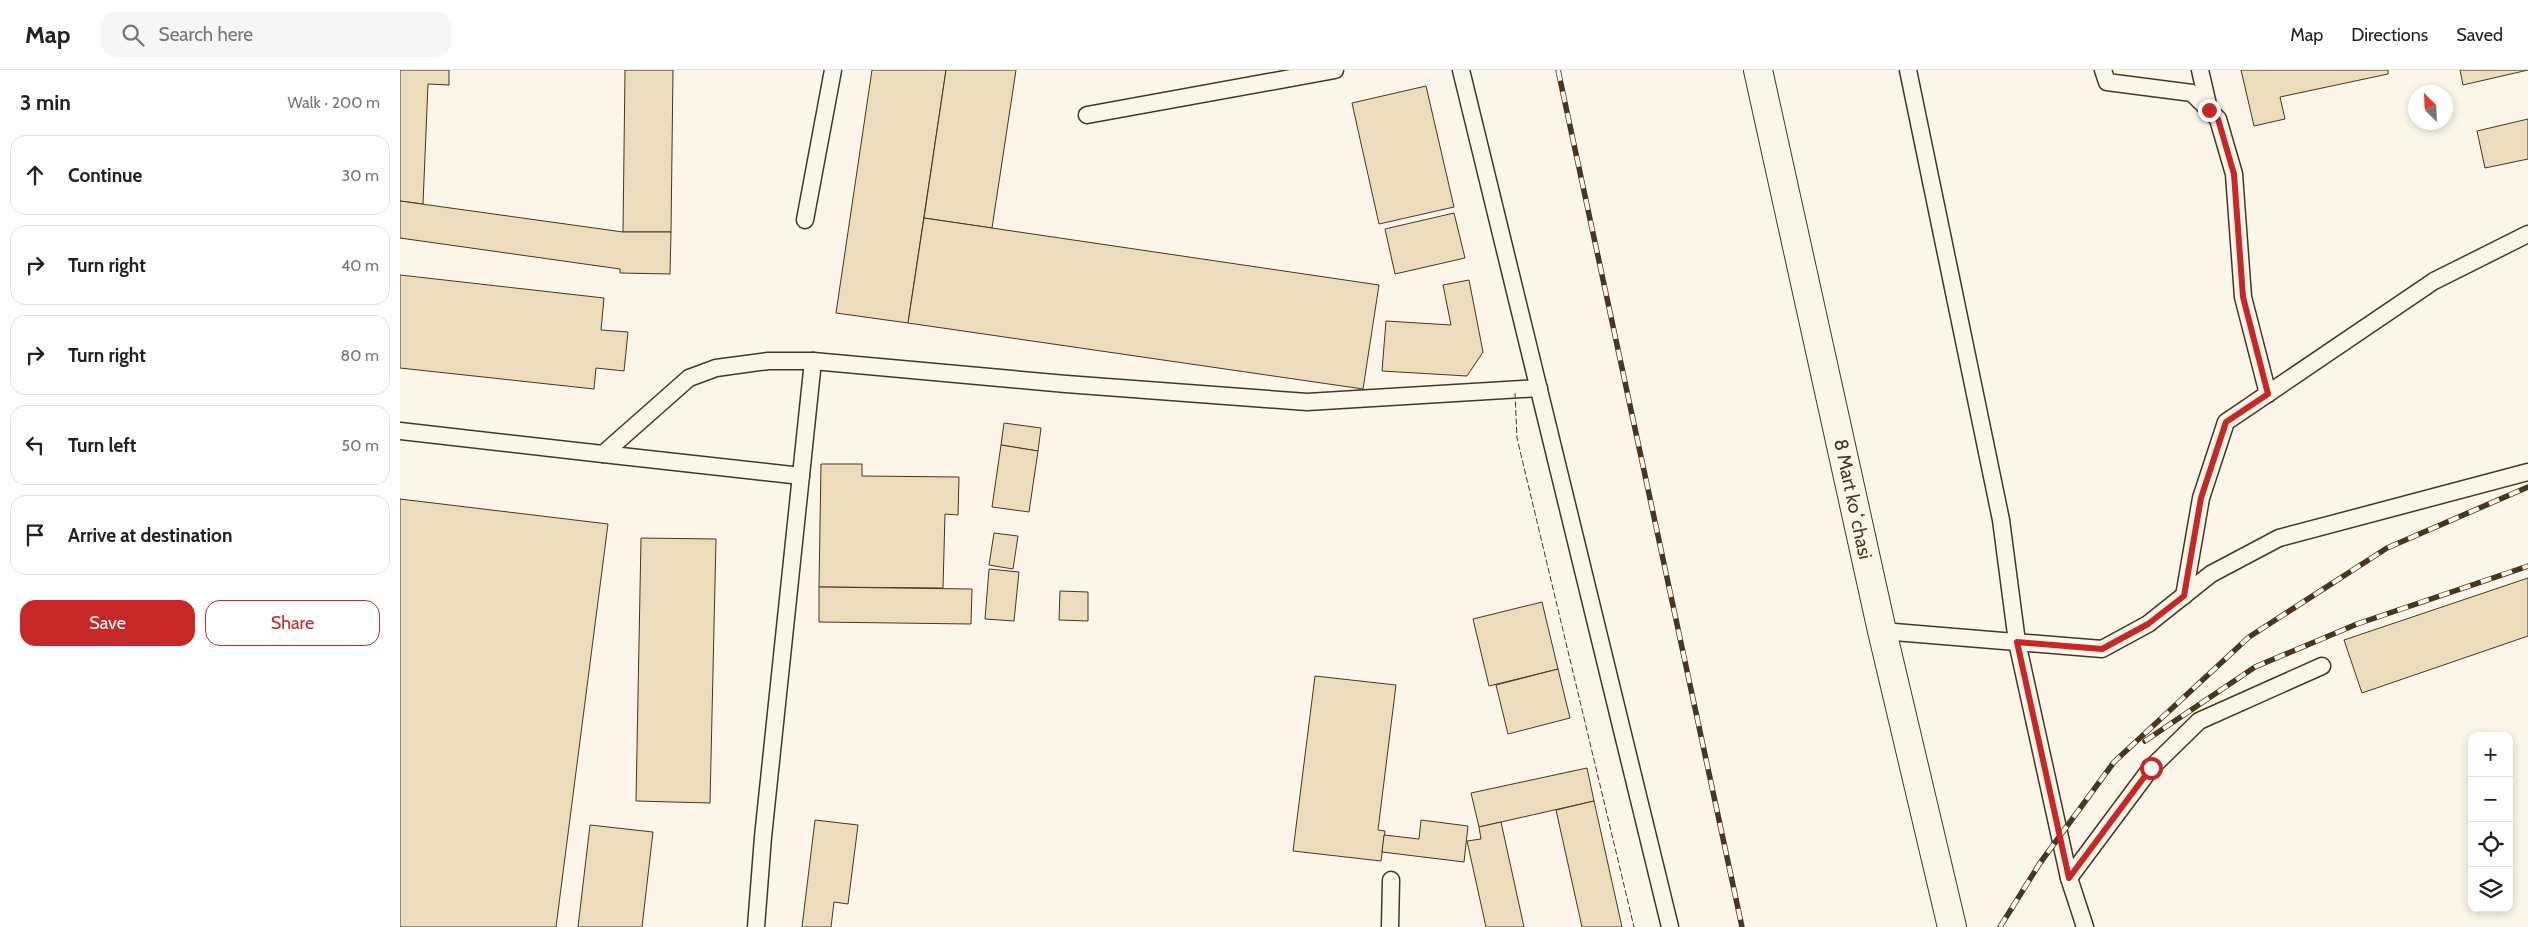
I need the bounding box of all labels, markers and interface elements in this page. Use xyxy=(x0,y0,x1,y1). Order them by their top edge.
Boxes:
search box xyxy=(101,12,451,57)
text: Map xyxy=(25,20,71,49)
icon: search xyxy=(119,21,147,49)
text: Search here xyxy=(159,23,253,46)
text: Map xyxy=(2290,24,2323,46)
text: Directions xyxy=(2351,24,2428,46)
text: Saved xyxy=(2456,24,2503,46)
north arrow xyxy=(2408,85,2453,130)
text: 3 min xyxy=(20,90,71,115)
text: Walk · 200 m xyxy=(288,93,380,112)
route end xyxy=(2198,99,2221,122)
icon: ahead xyxy=(21,161,49,189)
text: Continue xyxy=(68,164,142,187)
text: 30 m xyxy=(342,166,379,185)
icon: right xyxy=(21,251,49,279)
text: Turn right xyxy=(68,254,146,277)
text: 40 m xyxy=(341,256,379,275)
icon: right xyxy=(21,341,49,369)
text: Turn right xyxy=(68,344,146,367)
text: 80 m xyxy=(341,346,379,365)
icon: left xyxy=(21,431,49,459)
text: Turn left xyxy=(68,434,136,457)
text: 50 m xyxy=(342,436,379,455)
street label: 8 Mart koʻchasi xyxy=(1829,437,1877,561)
icon: arrive xyxy=(21,521,49,549)
text: Arrive at destination xyxy=(68,524,232,547)
button: Save xyxy=(20,600,195,646)
button: Share xyxy=(205,600,380,646)
map controls xyxy=(2468,732,2513,912)
button: + xyxy=(2468,732,2513,777)
route start xyxy=(2140,757,2163,780)
button: − xyxy=(2468,777,2513,822)
button: locate xyxy=(2468,822,2513,867)
button: layers xyxy=(2468,867,2513,912)

